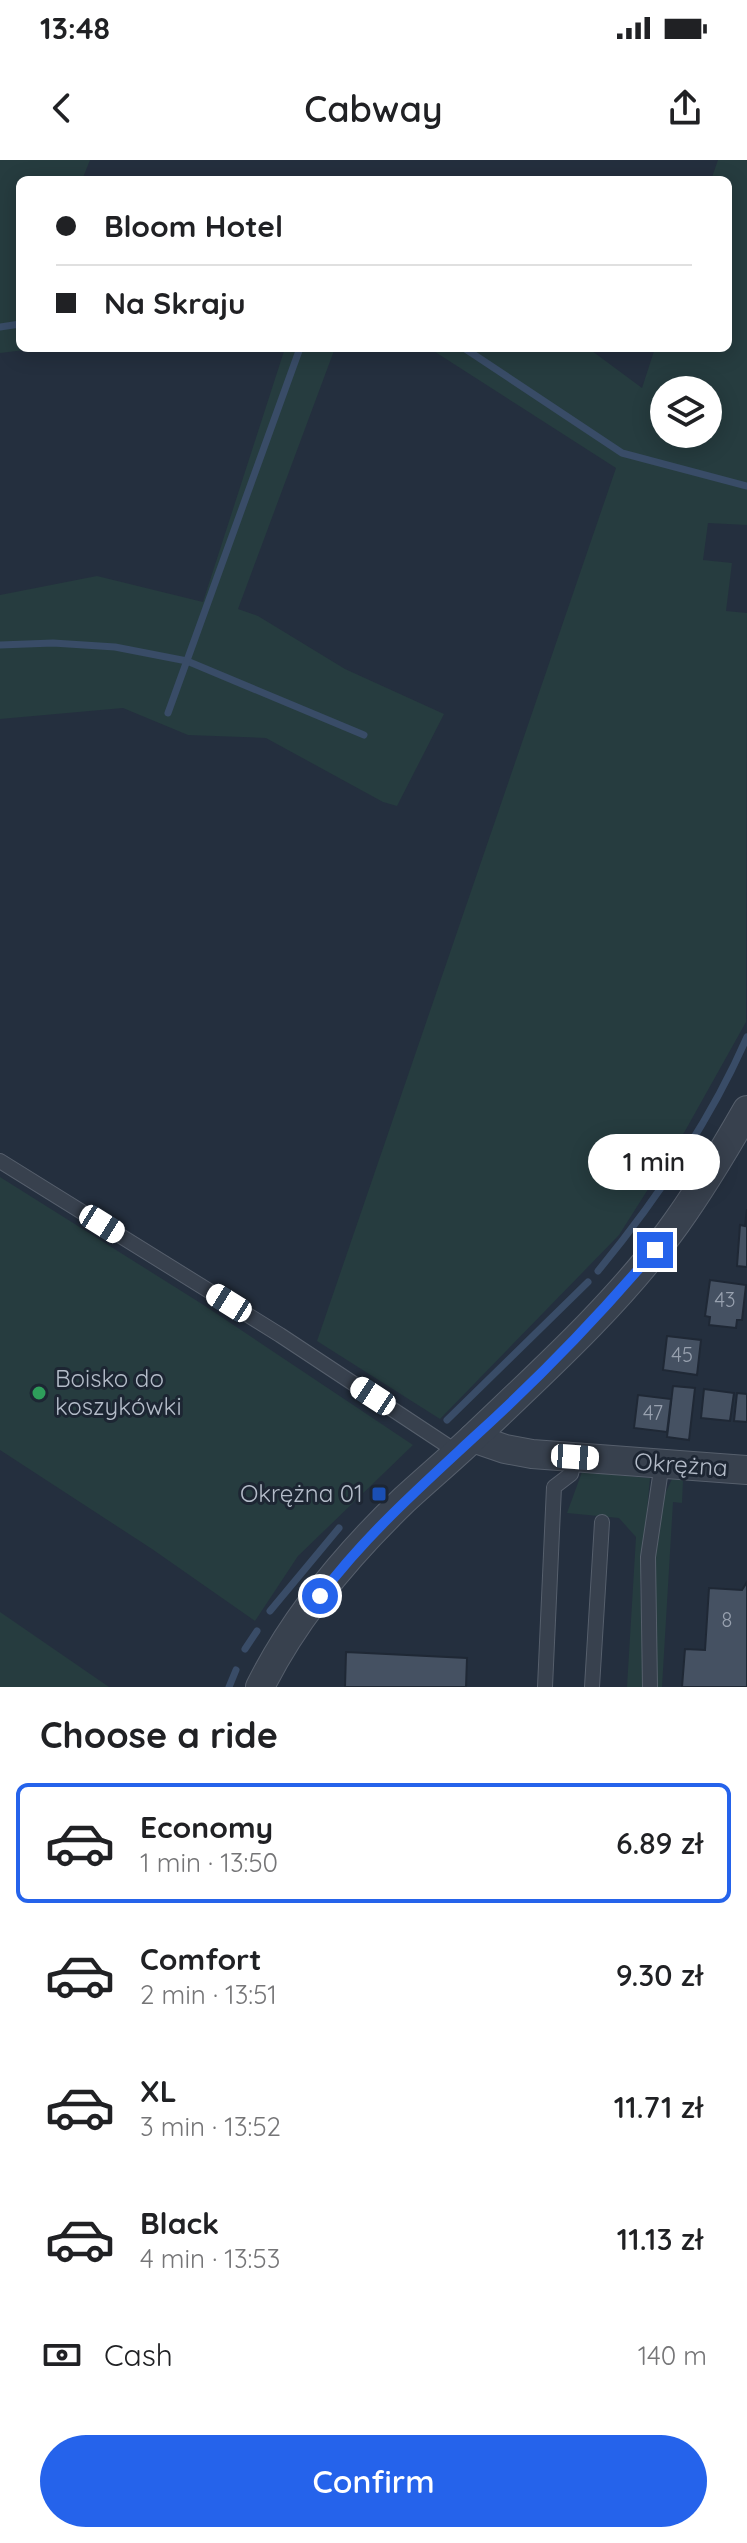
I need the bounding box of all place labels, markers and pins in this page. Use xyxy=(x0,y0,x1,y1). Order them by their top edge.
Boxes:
place label: Boisko do koszykówki xyxy=(55,1363,182,1421)
marker: Boisko do koszykówki xyxy=(30,1384,48,1402)
place label: Okrężna 01 xyxy=(240,1478,363,1508)
marker: Okrężna 01 xyxy=(370,1485,388,1503)

